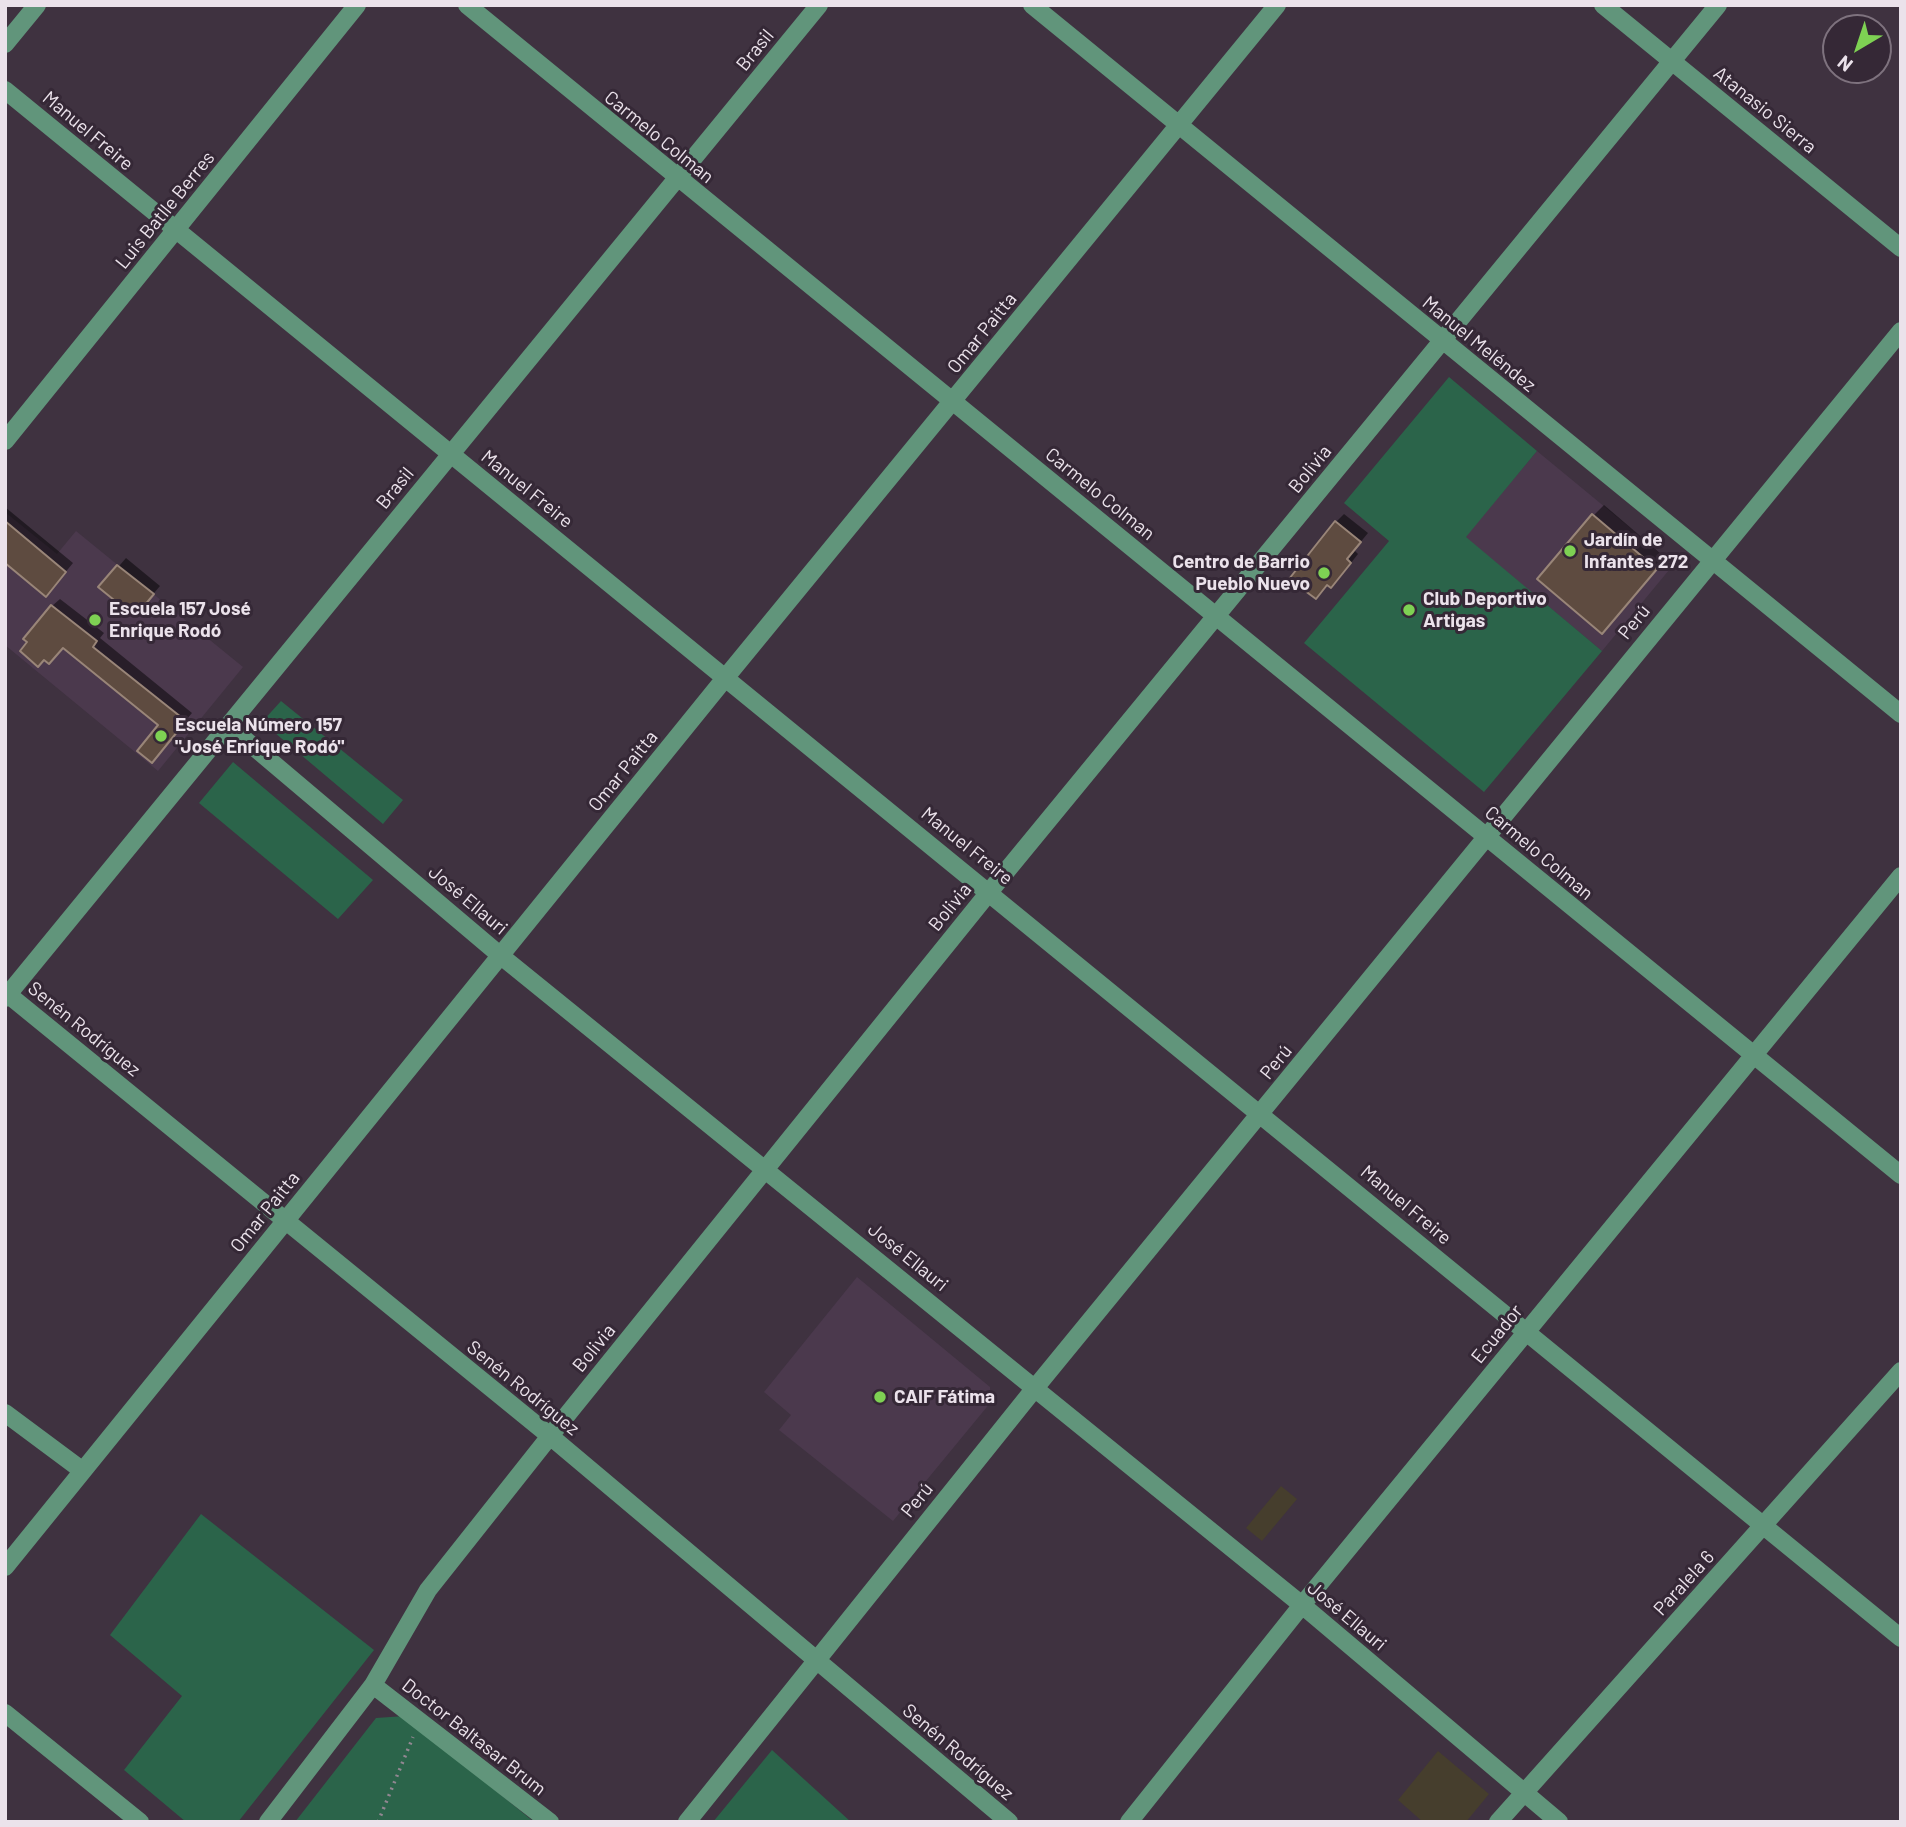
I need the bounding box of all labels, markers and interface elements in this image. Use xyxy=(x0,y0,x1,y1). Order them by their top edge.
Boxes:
north arrow xyxy=(1822,14,1892,84)
street label: Brasil xyxy=(731,25,779,75)
text: N xyxy=(1833,51,1857,77)
street label: Atanasio Sierra xyxy=(1709,62,1821,158)
street label: Manuel Freire xyxy=(38,86,138,176)
street label: Carmelo Colman xyxy=(600,86,718,188)
street label: Luis Batlle Berres xyxy=(111,147,219,273)
street label: Omar Paitta xyxy=(943,288,1021,378)
street label: Manuel Meléndez xyxy=(1418,291,1540,397)
street label: Bolivia xyxy=(1284,440,1336,498)
street label: Carmelo Colman xyxy=(1041,443,1159,545)
street label: Manuel Freire xyxy=(477,445,577,533)
street label: Brasil xyxy=(371,463,419,513)
place label: Jardín de Infantes 272 xyxy=(1584,529,1688,573)
marker: Jardín de Infantes 272 xyxy=(1562,543,1578,559)
place label: Centro de Barrio Pueblo Nuevo xyxy=(1172,551,1310,595)
marker: Centro de Barrio Pueblo Nuevo xyxy=(1316,565,1332,581)
place label: Club Deportivo Artigas xyxy=(1423,588,1547,632)
place label: Escuela 157 José Enrique Rodó xyxy=(109,598,251,642)
street label: Perú xyxy=(1613,600,1655,644)
marker: Club Deportivo Artigas xyxy=(1401,602,1417,618)
marker: Escuela 157 José Enrique Rodó xyxy=(87,612,103,628)
place label: Escuela Número 157 "José Enrique Rodó" xyxy=(175,714,344,758)
street label: Omar Paitta xyxy=(584,726,662,816)
marker: Escuela Número 157 "José Enrique Rodó" xyxy=(153,728,169,744)
street label: Carmelo Colman xyxy=(1480,801,1598,905)
street label: Manuel Freire xyxy=(917,802,1017,890)
street label: José Ellauri xyxy=(424,860,512,940)
street label: Bolivia xyxy=(924,878,976,936)
street label: Senén Rodríguez xyxy=(23,977,145,1081)
street label: Perú xyxy=(1255,1040,1297,1084)
street label: Manuel Freire xyxy=(1356,1160,1456,1250)
street label: Omar Paitta xyxy=(226,1167,304,1257)
street label: José Ellauri xyxy=(863,1218,953,1296)
street label: Ecuador xyxy=(1466,1300,1528,1368)
street label: Bolivia xyxy=(568,1319,620,1377)
street label: Senén Rodríguez xyxy=(462,1336,584,1440)
place label: CAIF Fátima xyxy=(894,1386,995,1408)
marker: CAIF Fátima xyxy=(872,1389,888,1405)
street label: Perú xyxy=(896,1478,938,1522)
street label: Paralela 6 xyxy=(1649,1546,1719,1620)
street label: José Ellauri xyxy=(1303,1576,1391,1656)
street label: Doctor Baltasar Brum xyxy=(397,1674,551,1800)
street label: Senén Rodríguez xyxy=(898,1699,1018,1805)

